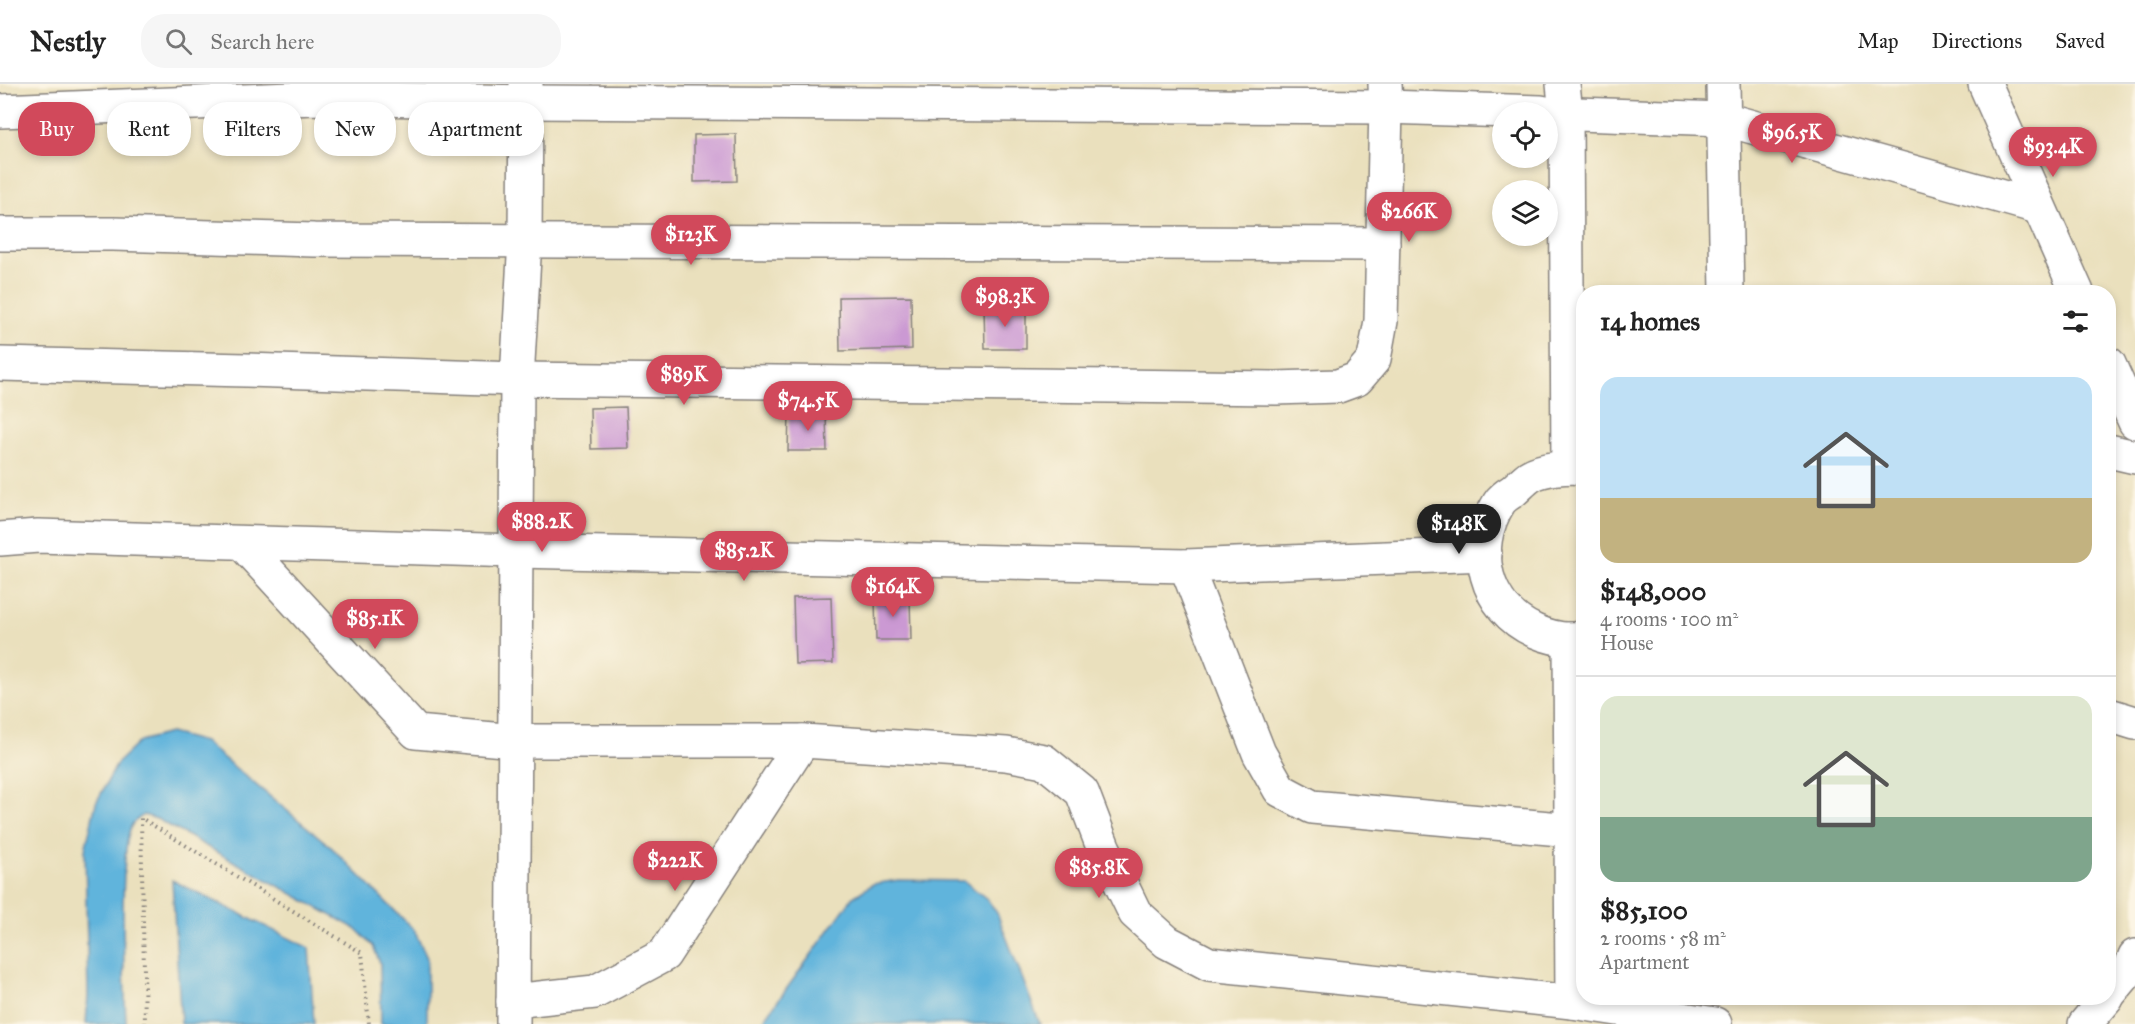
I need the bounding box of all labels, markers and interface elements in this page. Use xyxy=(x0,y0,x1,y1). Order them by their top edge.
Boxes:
search box xyxy=(141,14,561,68)
text: Nestly xyxy=(30,24,105,59)
icon: search xyxy=(162,25,195,58)
text: Search here xyxy=(210,28,314,55)
text: Map xyxy=(1858,28,1899,54)
text: Directions xyxy=(1932,28,2022,54)
text: Saved xyxy=(2055,28,2105,54)
chip: Buy xyxy=(18,102,95,156)
chip: Rent xyxy=(107,102,191,156)
chip: Filters xyxy=(203,102,302,156)
chip: New xyxy=(314,102,396,156)
chip: Apartment xyxy=(408,102,544,156)
map controls xyxy=(1492,102,1558,246)
button: locate xyxy=(1492,102,1558,168)
pin: $96.5K xyxy=(1743,113,1841,164)
text: $96.5K xyxy=(1762,120,1822,144)
pin: $93.4K xyxy=(2004,127,2102,178)
text: $93.4K xyxy=(2023,134,2083,158)
button: layers xyxy=(1492,180,1558,246)
pin: $266K xyxy=(1367,192,1451,243)
text: $266K xyxy=(1381,199,1437,223)
pin: $123K xyxy=(649,215,733,266)
text: $123K xyxy=(665,222,717,246)
pin: $98.3K xyxy=(956,277,1054,328)
text: $98.3K xyxy=(975,284,1035,308)
text: 14 homes xyxy=(1600,305,1700,337)
icon: filters xyxy=(2059,305,2092,338)
pin: $89K xyxy=(648,355,720,406)
text: $89K xyxy=(660,362,708,386)
pin: $74.5K xyxy=(759,381,857,432)
text: $74.5K xyxy=(777,388,839,412)
icon: home xyxy=(1792,416,1900,524)
pin: $88.2K xyxy=(493,502,591,553)
pin: $148K xyxy=(1417,504,1501,555)
text: $88.2K xyxy=(511,509,573,533)
text: $148K xyxy=(1431,511,1487,535)
pin: $85.2K xyxy=(695,531,793,582)
text: $85.2K xyxy=(714,538,774,562)
pin: $164K xyxy=(851,567,935,618)
text: $164K xyxy=(865,574,921,598)
text: $148,000 xyxy=(1600,575,1706,607)
pin: $85.1K xyxy=(326,599,424,650)
text: $85.1K xyxy=(346,606,404,630)
text: 4 rooms · 100 m² xyxy=(1600,607,1738,631)
text: House xyxy=(1600,631,1654,655)
icon: home xyxy=(1792,735,1900,843)
pin: $222K xyxy=(633,841,717,892)
text: $222K xyxy=(647,848,703,872)
pin: $85.8K xyxy=(1050,848,1148,899)
text: $85.8K xyxy=(1069,855,1129,879)
text: $85,100 xyxy=(1600,894,1688,926)
text: 2 rooms · 58 m² xyxy=(1600,926,1726,950)
text: Apartment xyxy=(1600,950,1689,974)

